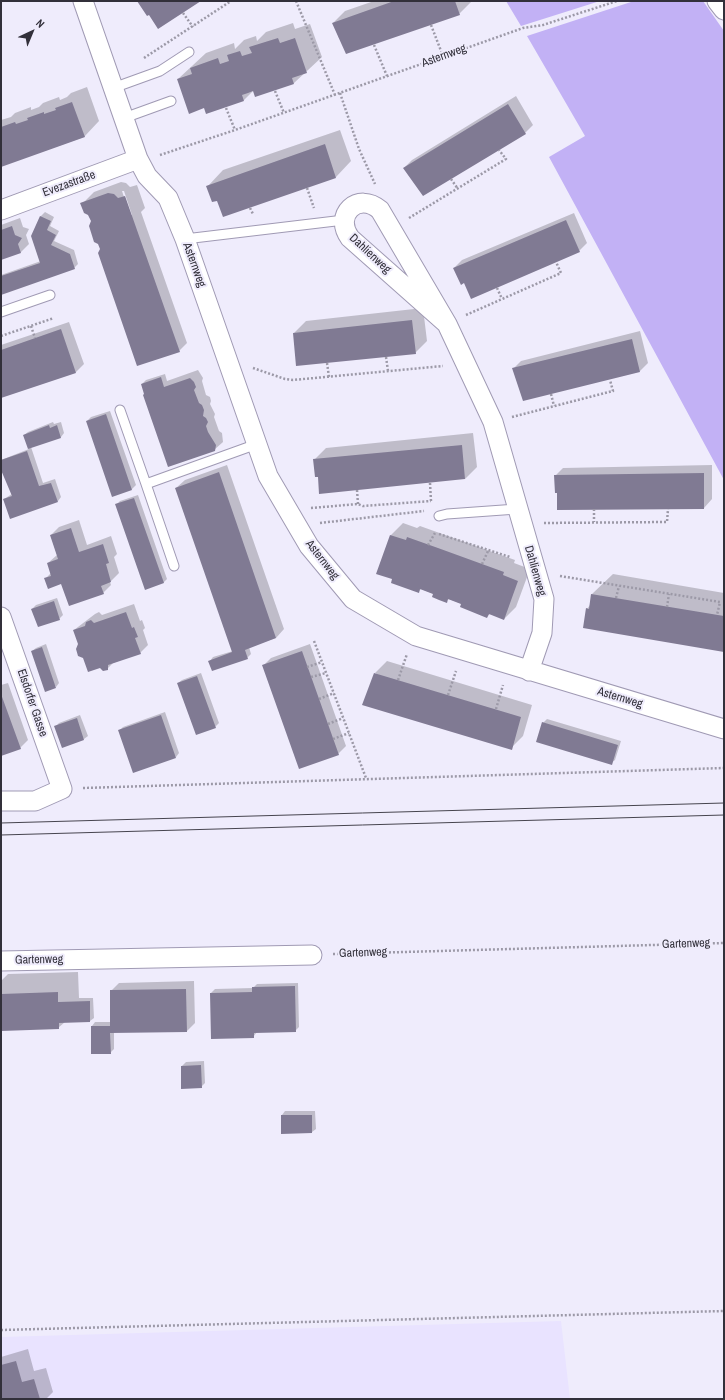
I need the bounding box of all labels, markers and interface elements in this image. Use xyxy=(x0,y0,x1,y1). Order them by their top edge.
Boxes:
north arrow xyxy=(12,12,52,52)
text: N xyxy=(33,16,48,31)
street label: Asternweg xyxy=(420,41,468,71)
street label: Evezastraße xyxy=(41,168,97,200)
street label: Dahlienweg xyxy=(346,231,394,277)
street label: Asternweg xyxy=(179,241,209,289)
street label: Asternweg xyxy=(302,537,342,583)
street label: Dahlienweg xyxy=(521,544,549,598)
street label: Elsdorfer Gasse xyxy=(14,667,50,739)
street label: Asternweg xyxy=(596,684,644,712)
street label: Gartenweg xyxy=(662,936,710,952)
street label: Gartenweg xyxy=(339,945,387,961)
street label: Gartenweg xyxy=(15,952,63,968)

